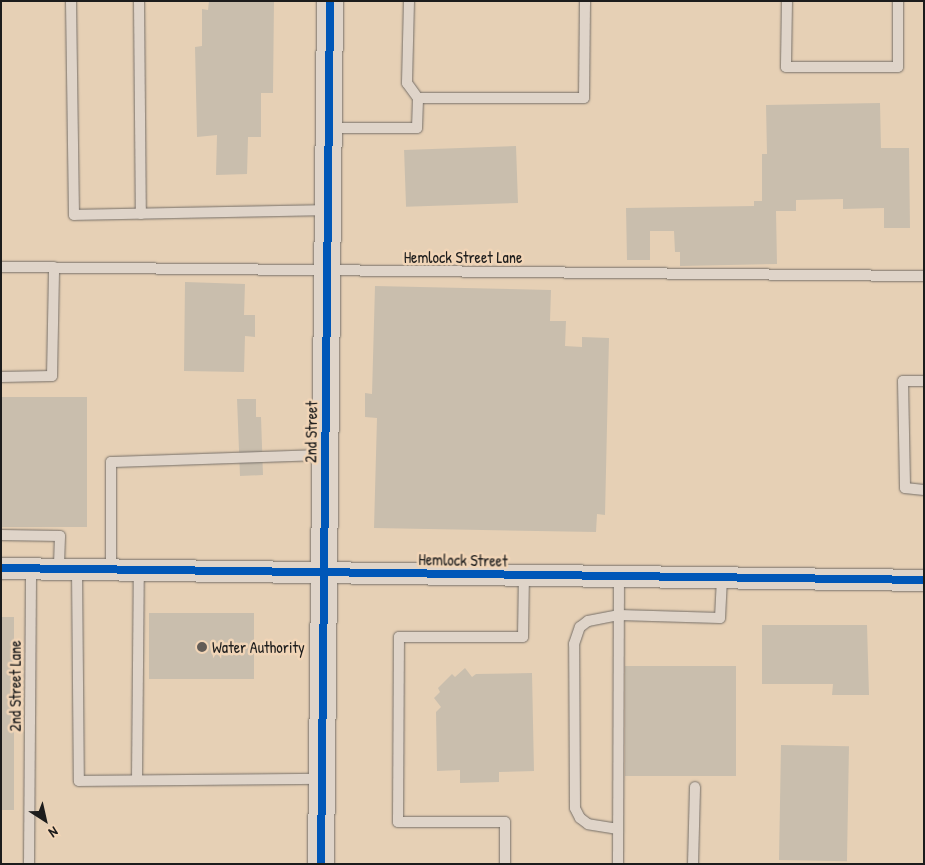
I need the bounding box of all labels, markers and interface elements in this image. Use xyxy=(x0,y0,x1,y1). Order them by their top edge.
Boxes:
street label: Hemlock Street Lane xyxy=(404,247,522,267)
street label: 2nd Street xyxy=(301,401,321,463)
street label: Hemlock Street xyxy=(418,550,508,570)
place label: Water Authority xyxy=(212,637,305,657)
street label: 2nd Street Lane xyxy=(5,640,25,732)
marker: Water Authority xyxy=(196,641,208,653)
north arrow xyxy=(20,795,70,845)
text: N xyxy=(45,823,62,843)

